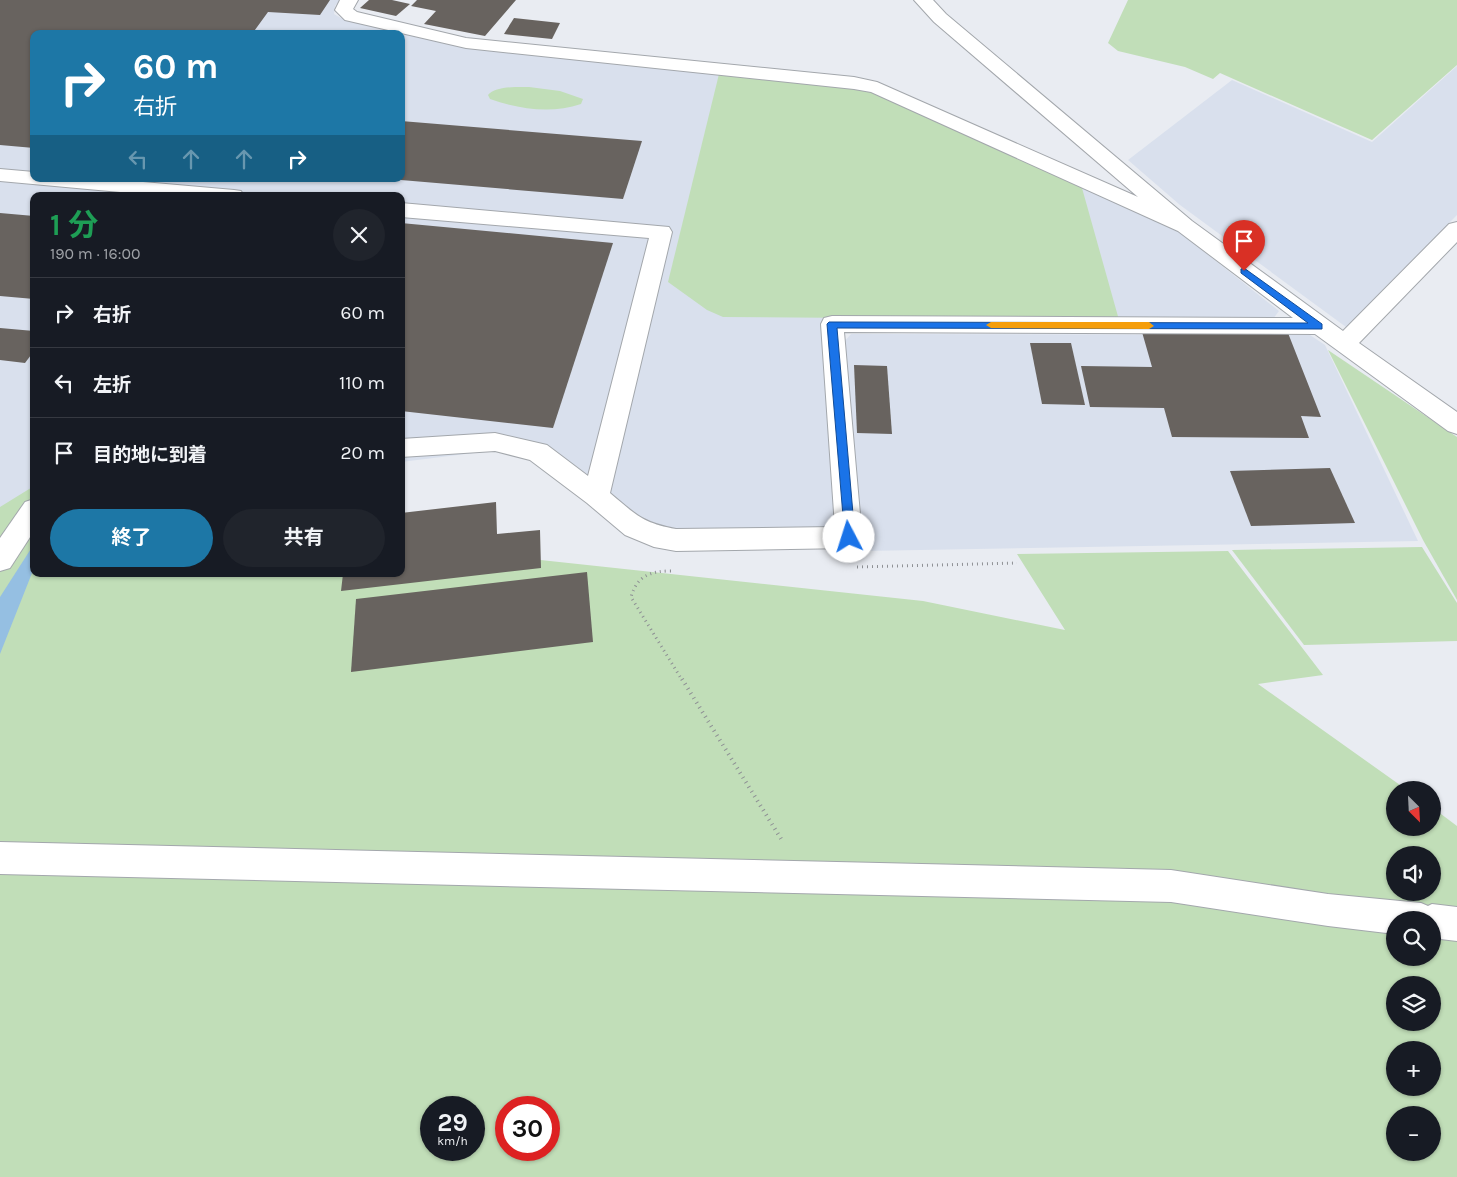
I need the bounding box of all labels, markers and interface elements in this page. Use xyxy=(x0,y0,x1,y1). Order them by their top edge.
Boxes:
text: 60 m xyxy=(133,46,218,87)
icon: right xyxy=(50,50,115,115)
text: 右折 xyxy=(133,94,177,120)
icon: left xyxy=(124,145,152,173)
icon: ahead xyxy=(177,145,205,173)
icon: ahead xyxy=(230,145,258,173)
icon: right xyxy=(283,145,311,173)
text: 1 分 xyxy=(50,207,98,243)
button: close xyxy=(333,209,385,261)
pin xyxy=(1223,220,1265,271)
icon: arrive xyxy=(1230,227,1258,255)
text: 190 m · 16:00 xyxy=(50,244,140,263)
icon: right xyxy=(50,299,78,327)
text: 60 m xyxy=(341,302,385,324)
text: 右折 xyxy=(93,304,131,326)
icon: left xyxy=(50,369,78,397)
text: 110 m xyxy=(339,372,385,394)
text: 左折 xyxy=(93,374,131,396)
icon: arrive xyxy=(50,439,78,467)
text: 20 m xyxy=(340,442,385,464)
text: 目的地に到着 xyxy=(93,444,207,466)
button: 終了 xyxy=(50,509,213,567)
button: 共有 xyxy=(223,509,385,567)
position arrow xyxy=(822,510,874,562)
north arrow xyxy=(1386,781,1441,836)
map controls xyxy=(1386,781,1441,1161)
button: sound xyxy=(1386,846,1441,901)
button: search xyxy=(1386,911,1441,966)
button: layers xyxy=(1386,976,1441,1031)
button: + xyxy=(1386,1041,1441,1096)
speed limit sign: 30 xyxy=(495,1096,560,1161)
button: − xyxy=(1386,1106,1441,1161)
text: 29 xyxy=(437,1108,468,1137)
text: km/h xyxy=(437,1134,468,1148)

